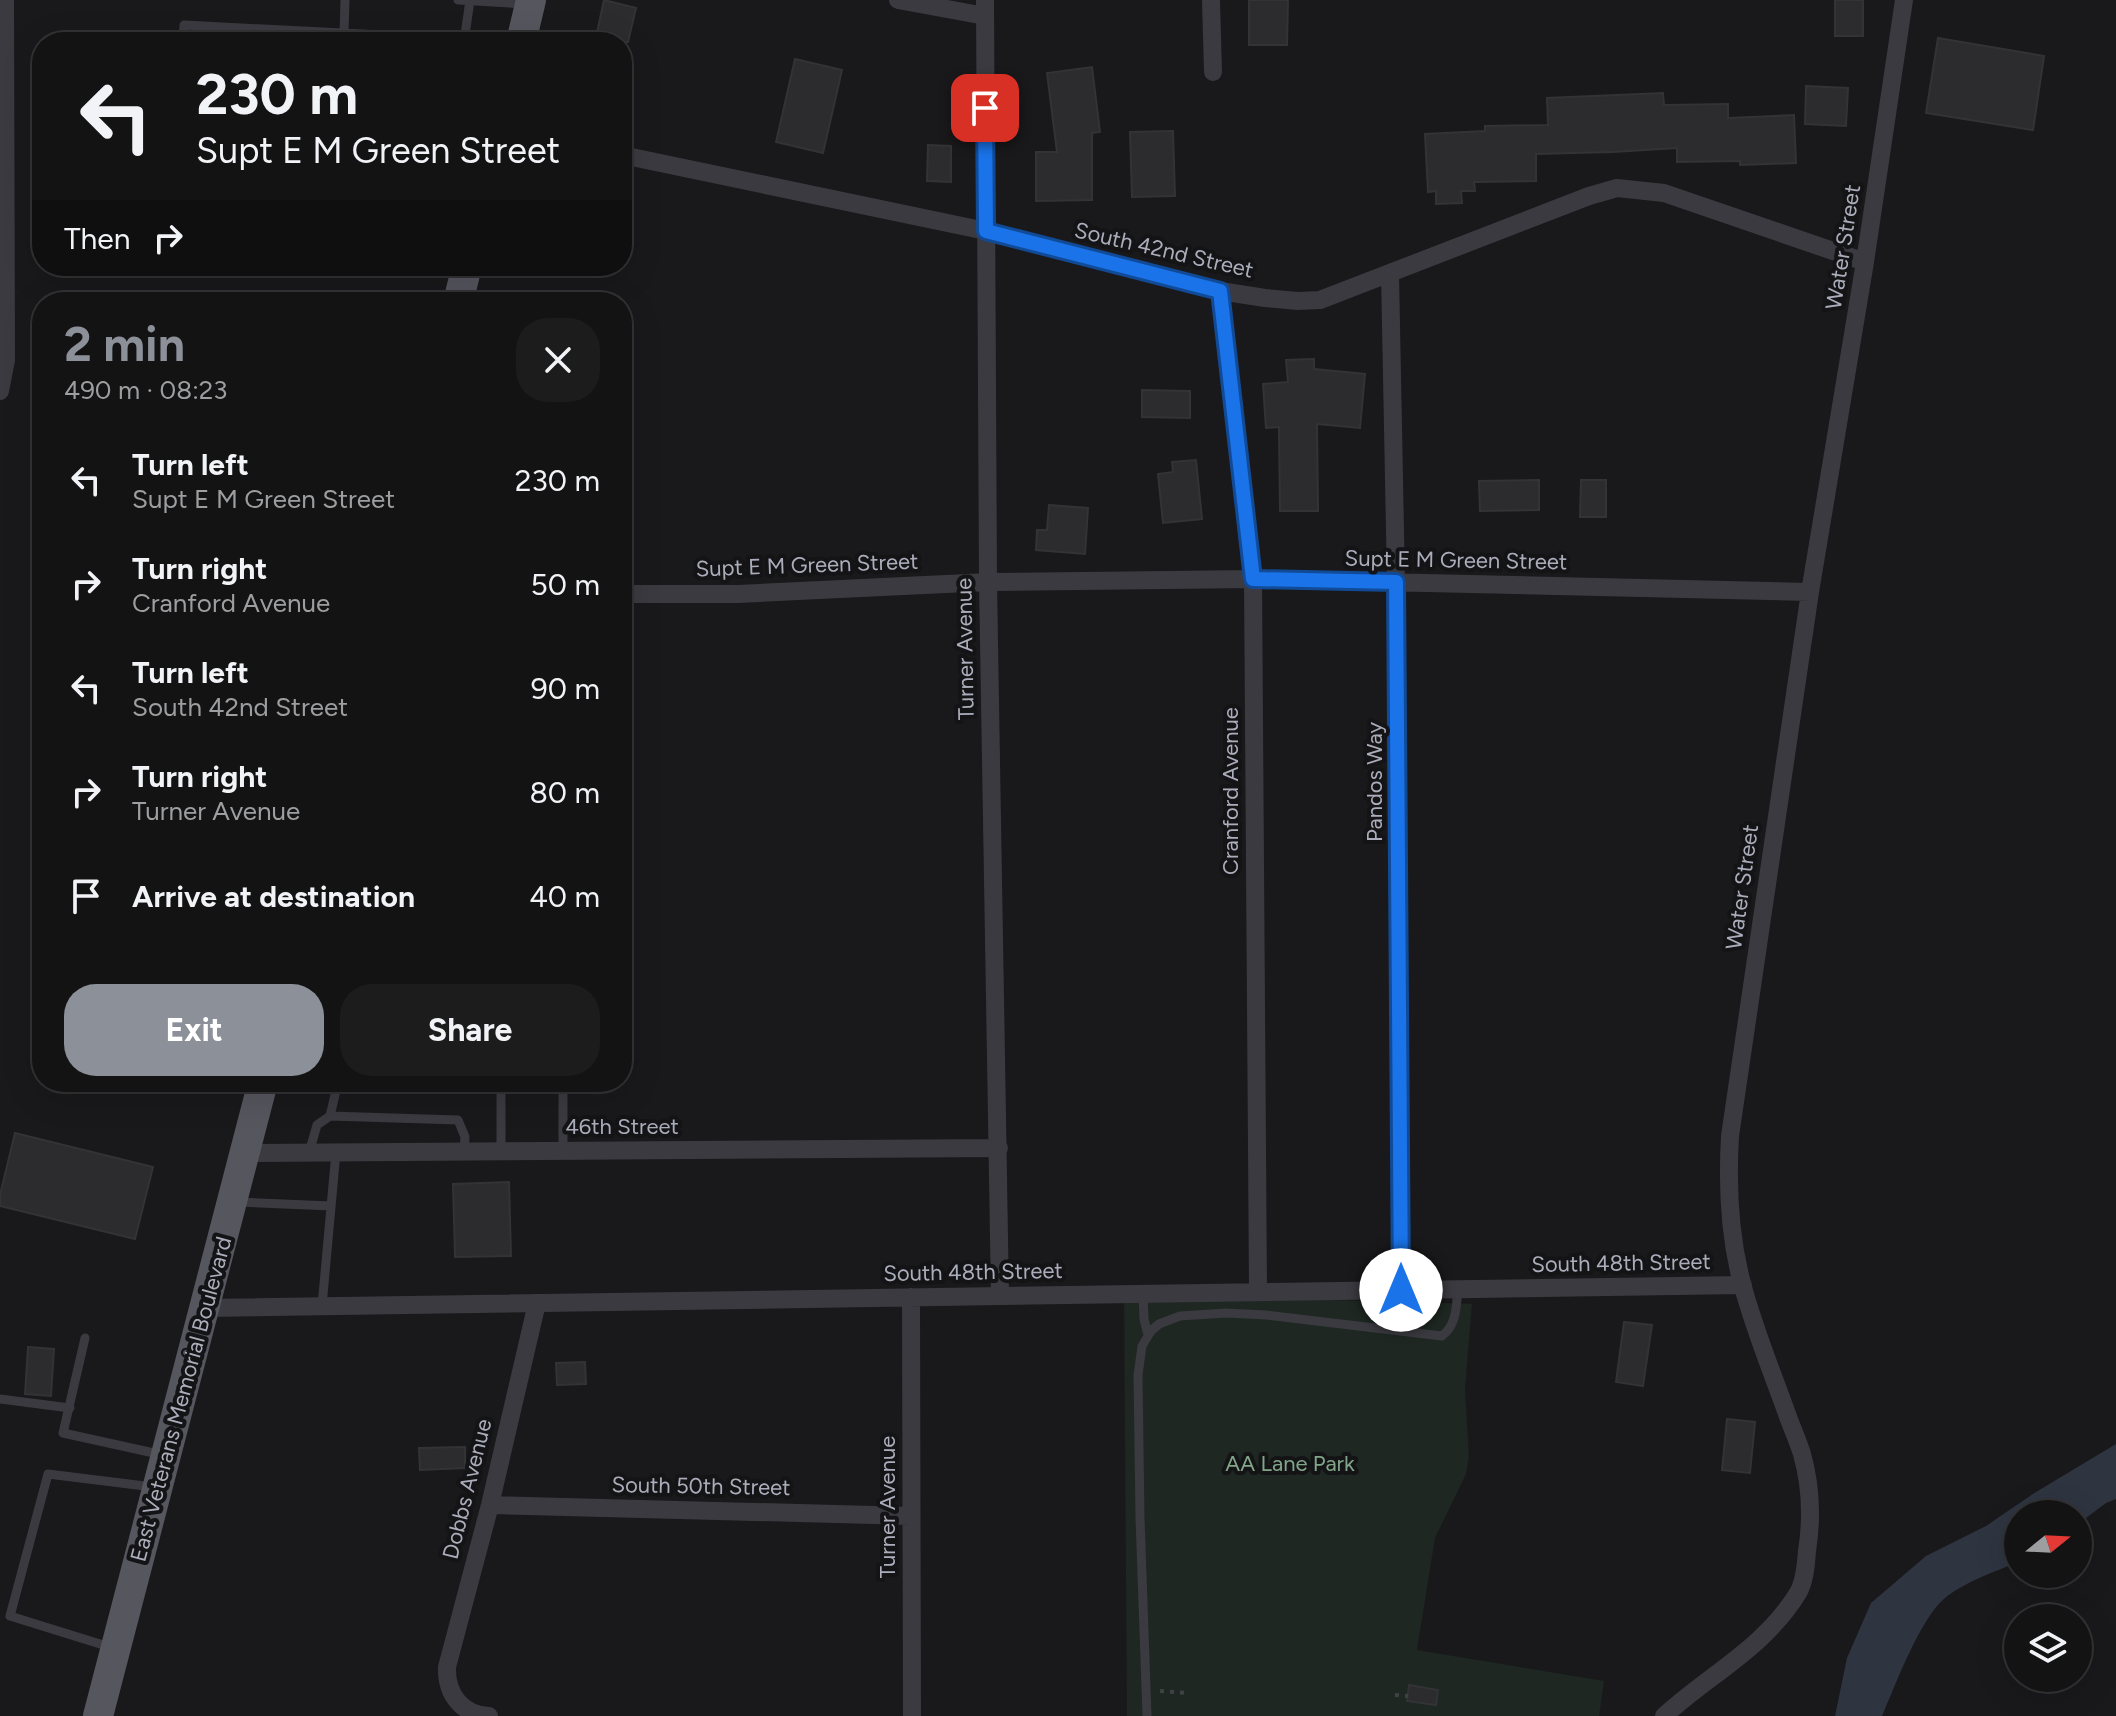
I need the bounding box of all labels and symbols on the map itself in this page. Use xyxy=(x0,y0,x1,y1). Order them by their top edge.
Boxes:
pin xyxy=(951,74,1019,142)
street label: Water Street xyxy=(1820,183,1866,311)
street label: South 42nd Street xyxy=(1072,216,1256,284)
street label: Supt E M Green Street xyxy=(1345,545,1567,575)
street label: Supt E M Green Street xyxy=(695,548,919,582)
street label: Turner Avenue xyxy=(950,578,980,720)
street label: Cranford Avenue xyxy=(1217,707,1244,875)
street label: Pandos Way xyxy=(1361,721,1388,842)
street label: Water Street xyxy=(1720,823,1764,951)
street label: 46th Street xyxy=(565,1113,679,1140)
street label: East Veterans Memorial Boulevard xyxy=(125,1234,237,1564)
position arrow xyxy=(1359,1248,1443,1332)
street label: South 48th Street xyxy=(1531,1248,1711,1278)
street label: South 48th Street xyxy=(883,1257,1063,1287)
street label: Dobbs Avenue xyxy=(437,1416,497,1562)
street label: Turner Avenue xyxy=(874,1436,901,1578)
park label: AA Lane Park xyxy=(1225,1450,1355,1477)
street label: South 50th Street xyxy=(611,1471,791,1501)
north arrow xyxy=(2004,1500,2092,1588)

